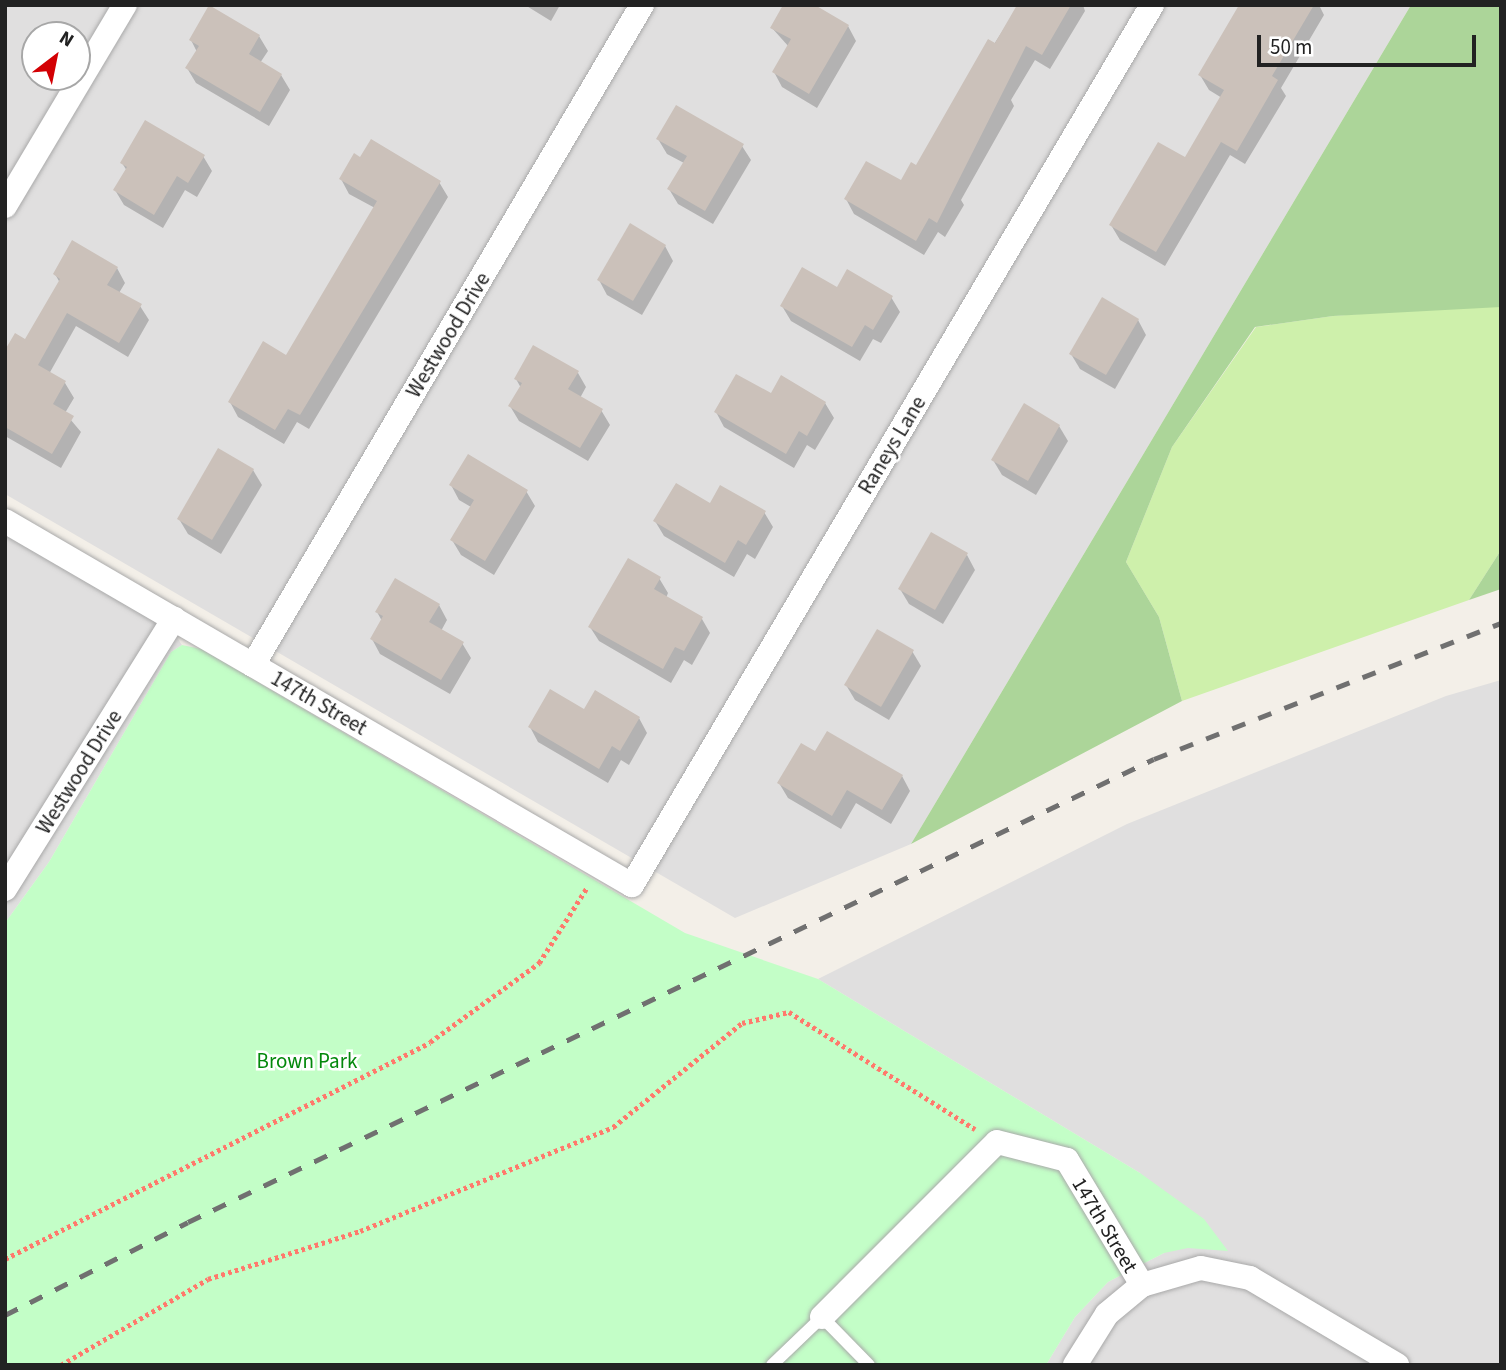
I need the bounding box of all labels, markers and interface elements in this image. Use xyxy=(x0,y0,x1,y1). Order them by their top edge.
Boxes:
north arrow xyxy=(21,21,91,91)
scale bar xyxy=(1261,21,1480,65)
text: N xyxy=(54,25,79,54)
text: 50 m xyxy=(1270,32,1312,62)
street label: Westwood Drive xyxy=(401,268,495,402)
street label: Raneys Lane xyxy=(853,391,931,499)
street label: 147th Street xyxy=(267,665,371,741)
street label: Westwood Drive xyxy=(31,705,127,839)
park label: Brown Park xyxy=(257,1048,357,1074)
street label: 147th Street xyxy=(1067,1173,1143,1277)

